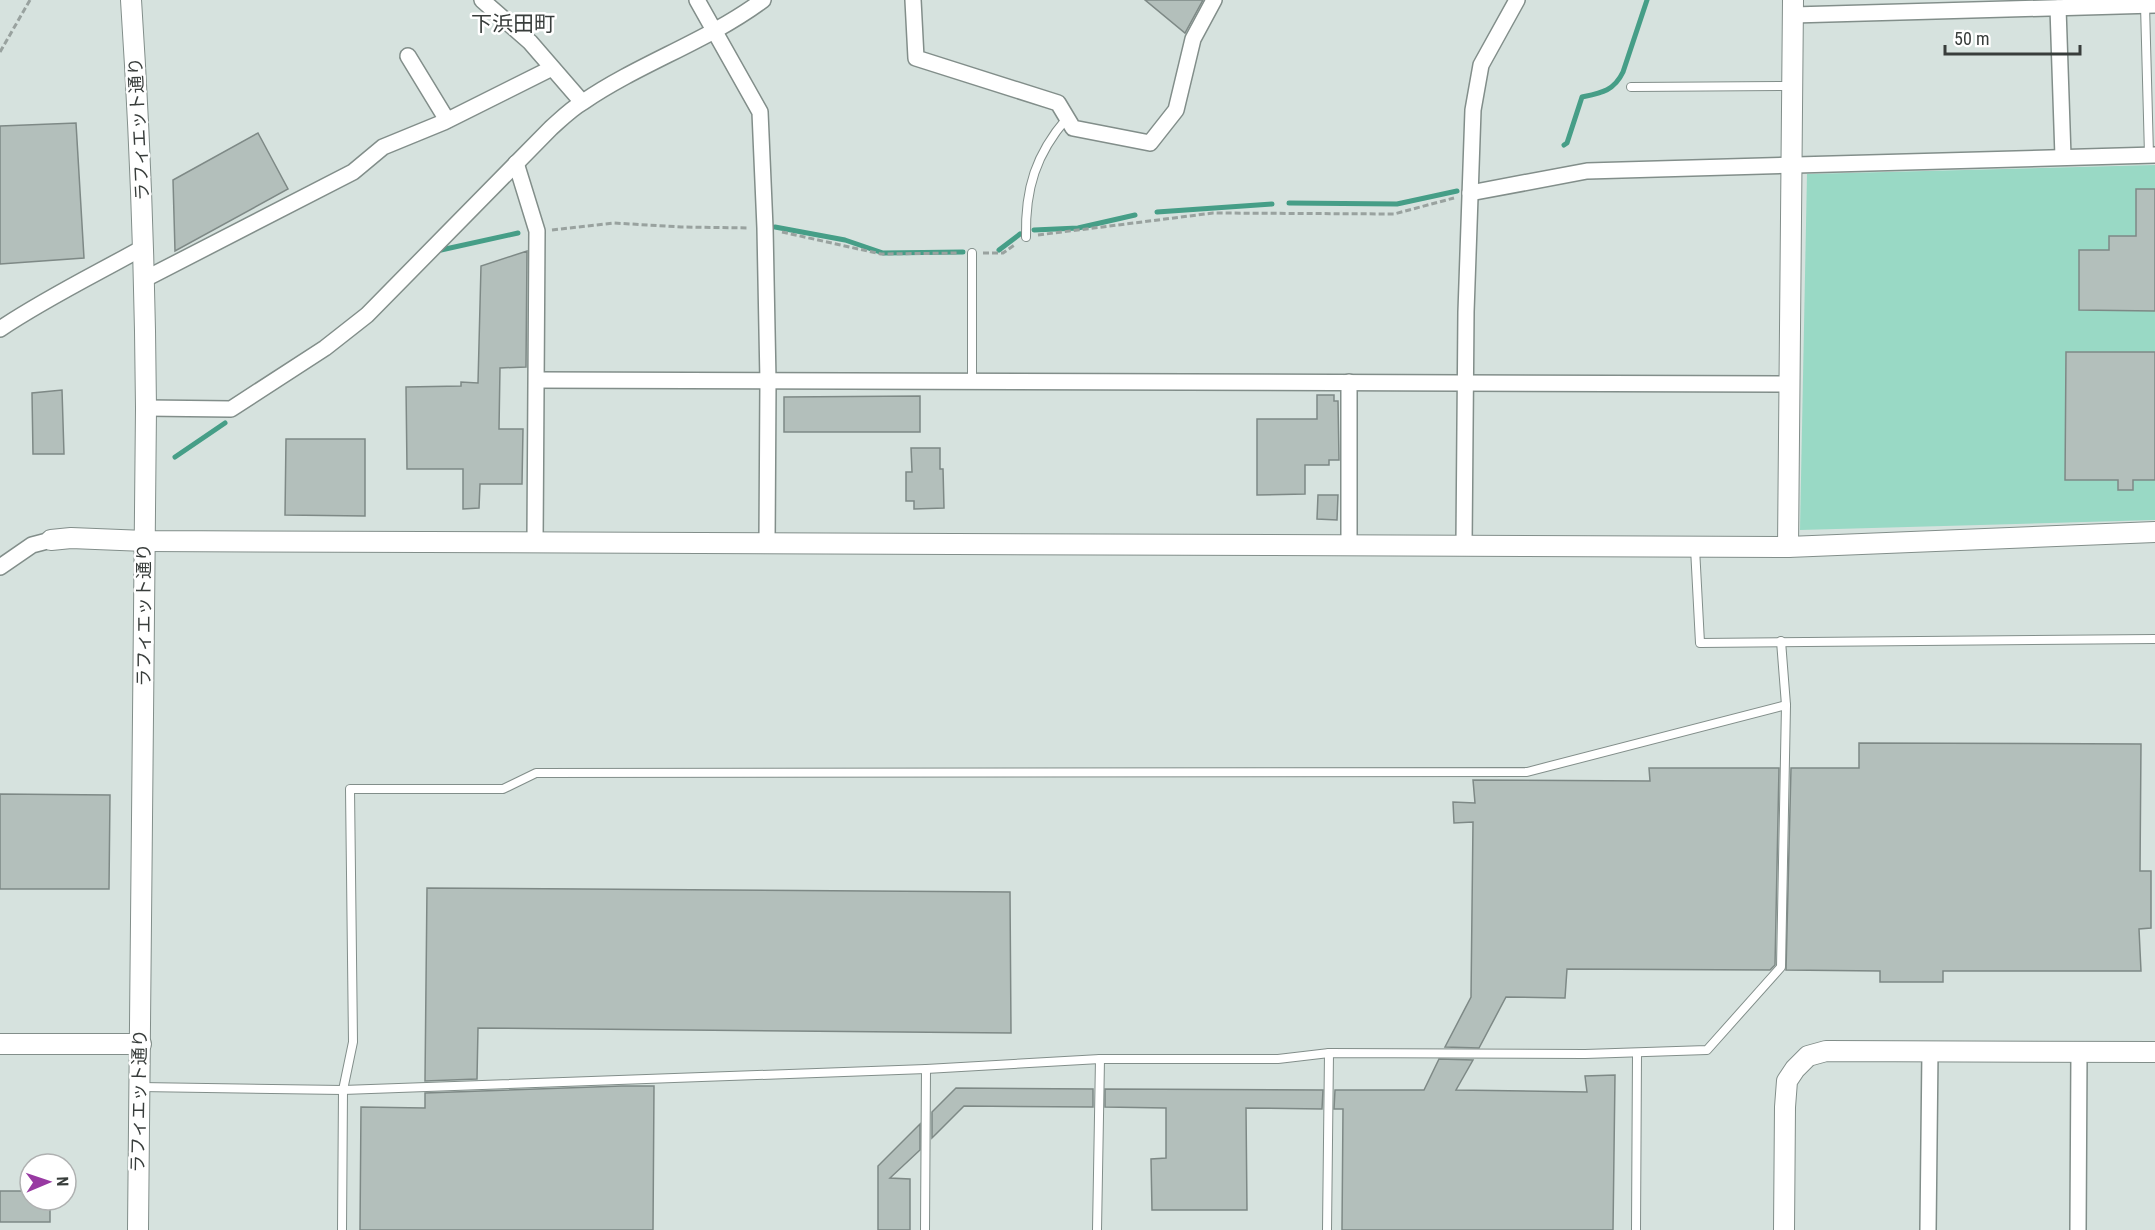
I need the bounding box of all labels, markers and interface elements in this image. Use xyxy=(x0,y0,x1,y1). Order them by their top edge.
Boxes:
district label: 下浜田町 xyxy=(471,12,555,36)
scale bar xyxy=(1945,18,2080,56)
text: 50 m xyxy=(1954,28,1989,49)
street label: ラフィエット通り xyxy=(124,57,153,201)
street label: ラフィエット通り xyxy=(133,543,154,687)
street label: ラフィエット通り xyxy=(127,1029,150,1173)
north arrow xyxy=(18,1152,78,1212)
text: N xyxy=(53,1176,72,1187)

